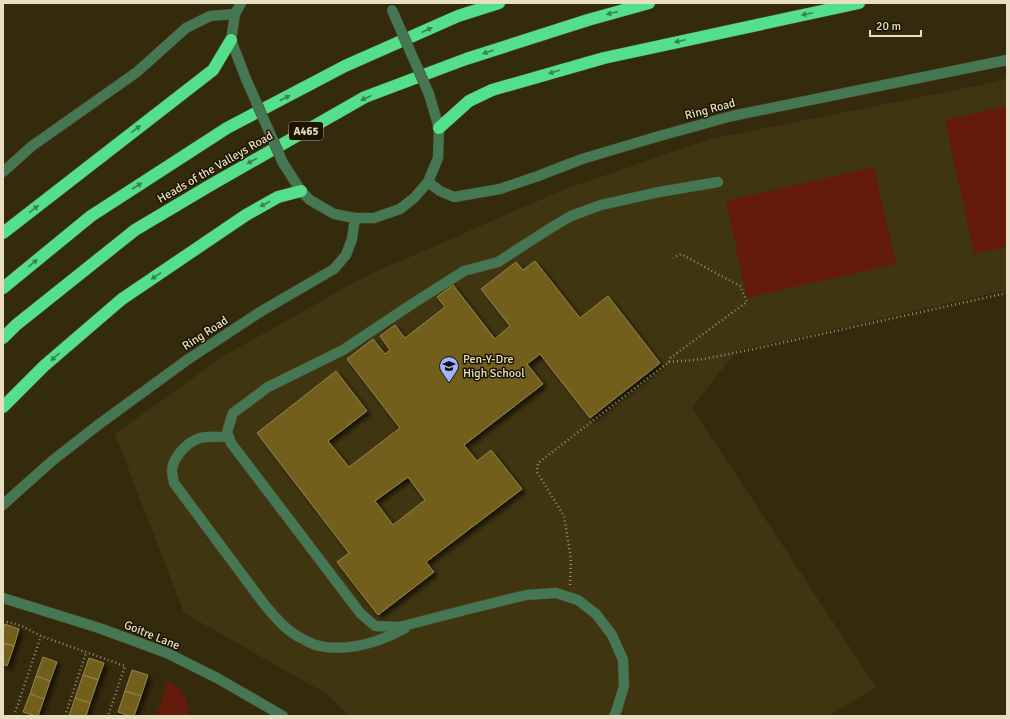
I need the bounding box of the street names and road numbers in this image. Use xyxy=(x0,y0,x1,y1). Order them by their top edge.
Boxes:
street label: Ring Road xyxy=(683,96,737,123)
road number: A465 xyxy=(289,122,323,140)
street label: Heads of the Valleys Road xyxy=(155,128,276,207)
street label: Ring Road xyxy=(180,313,231,354)
street label: Goitre Lane xyxy=(122,617,182,653)

